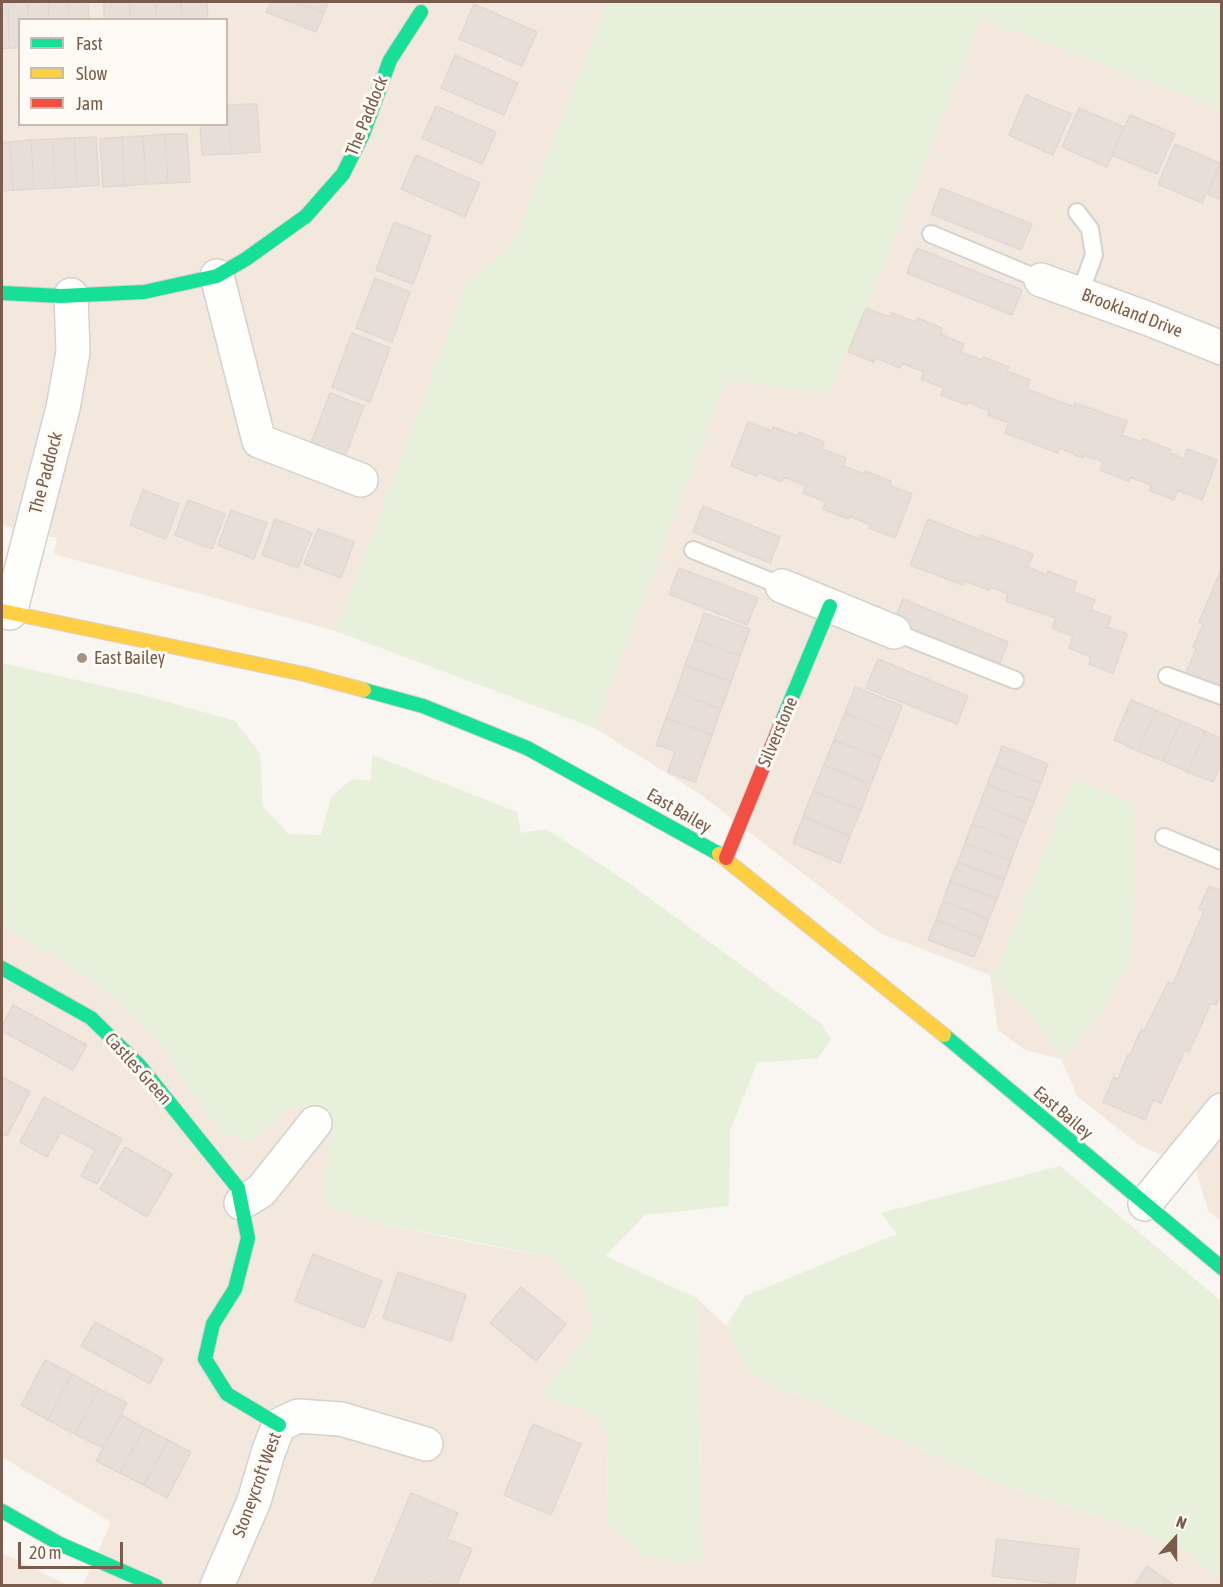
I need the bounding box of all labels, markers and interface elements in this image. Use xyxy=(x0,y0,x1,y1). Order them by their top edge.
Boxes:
legend xyxy=(18,18,228,126)
text: Fast xyxy=(76,33,103,54)
text: Slow xyxy=(76,63,107,84)
street label: The Paddock xyxy=(341,73,393,159)
text: Jam xyxy=(76,93,103,114)
street label: Brookland Drive xyxy=(1078,284,1186,342)
street label: The Paddock xyxy=(25,430,67,516)
place label: East Bailey xyxy=(94,647,165,669)
marker: East Bailey xyxy=(75,651,89,665)
street label: Silverstone xyxy=(754,694,802,770)
street label: East Bailey xyxy=(643,784,715,838)
street label: Castles Green xyxy=(100,1029,176,1109)
street label: East Bailey xyxy=(1029,1082,1097,1144)
street label: Stoneycroft West xyxy=(228,1430,286,1540)
north arrow xyxy=(1145,1509,1205,1569)
text: N xyxy=(1174,1512,1189,1532)
scale bar xyxy=(21,1530,126,1568)
text: 20 m xyxy=(29,1542,61,1563)

